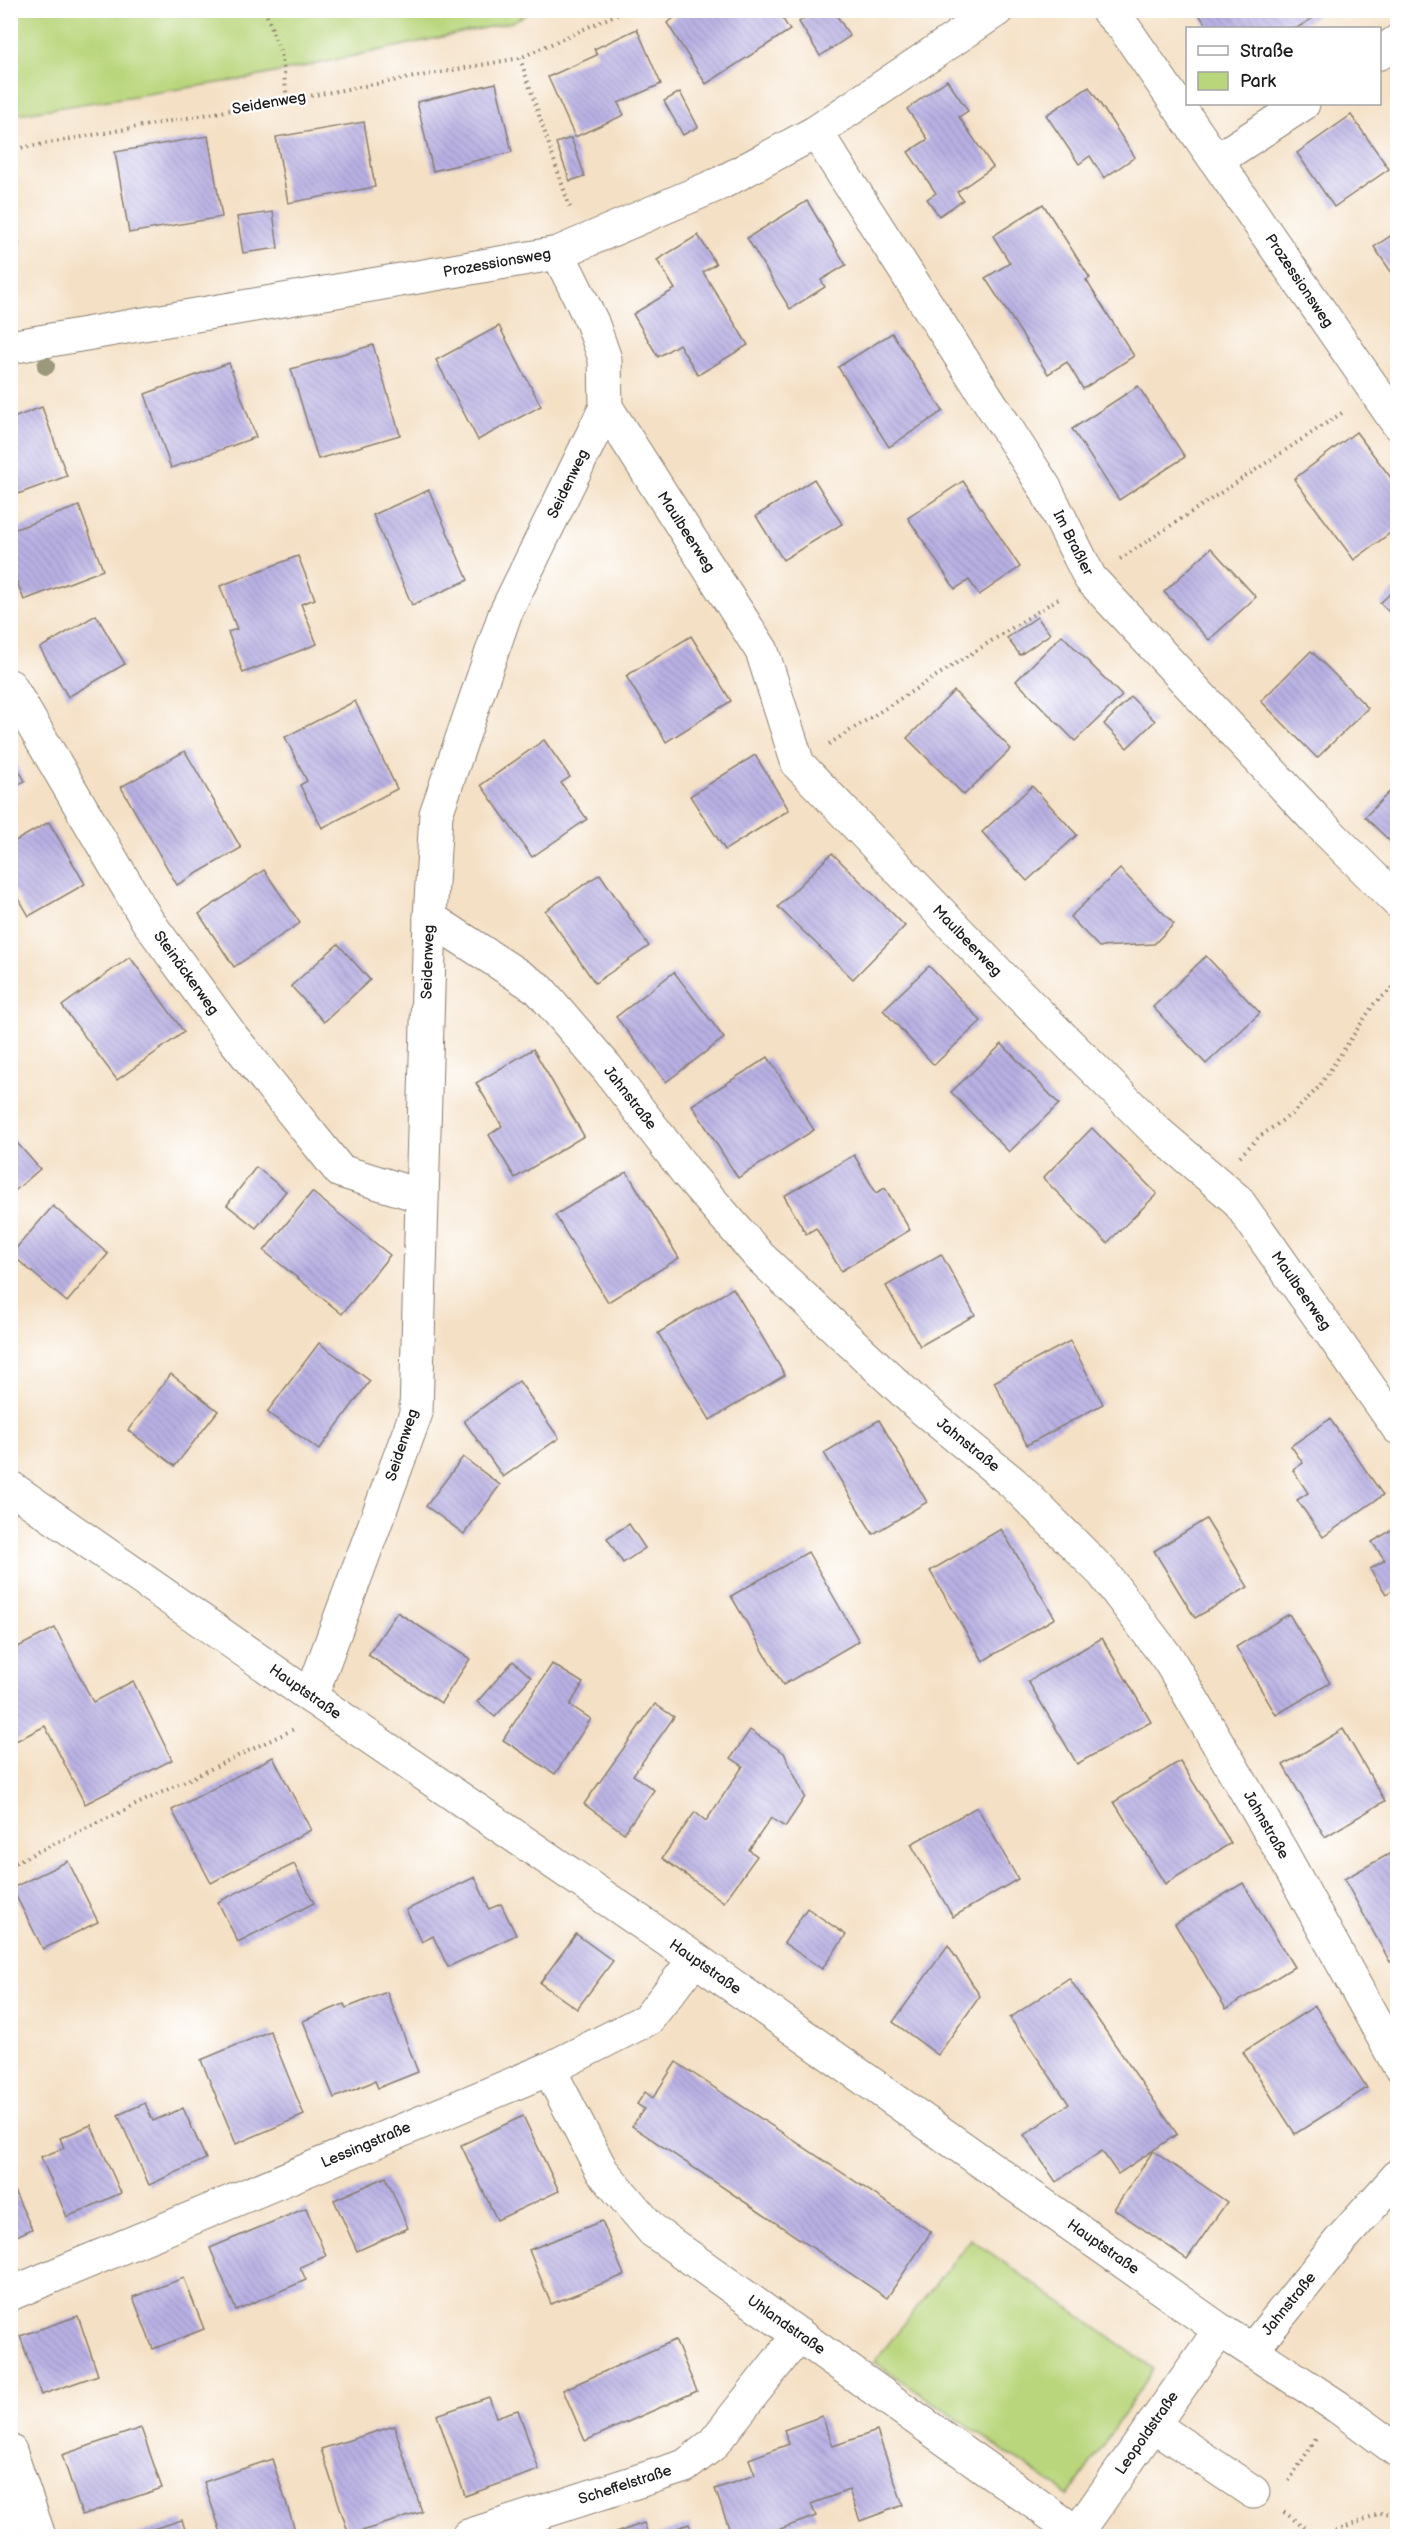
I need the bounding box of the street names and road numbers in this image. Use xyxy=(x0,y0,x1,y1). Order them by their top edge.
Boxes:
street label: Seidenweg xyxy=(231,87,307,119)
street label: Prozessionsweg xyxy=(1261,230,1337,332)
street label: Prozessionsweg xyxy=(442,244,552,282)
street label: Seidenweg xyxy=(543,446,593,522)
street label: Maulbeerweg xyxy=(653,488,719,576)
street label: Im Braßler xyxy=(1048,507,1098,579)
street label: Maulbeerweg xyxy=(928,901,1006,981)
street label: Seidenweg xyxy=(417,924,439,1000)
street label: Steinäckerweg xyxy=(149,927,223,1019)
street label: Jahnstraße xyxy=(599,1062,661,1134)
street label: Maulbeerweg xyxy=(1267,1248,1335,1334)
street label: Seidenweg xyxy=(381,1406,423,1484)
street label: Jahnstraße xyxy=(933,1414,1003,1476)
street label: Hauptstraße xyxy=(265,1660,345,1724)
street label: Jahnstraße xyxy=(1239,1787,1293,1863)
street label: Hauptstraße xyxy=(665,1935,745,1999)
street label: Lessingstraße xyxy=(318,2118,414,2172)
street label: Hauptstraße xyxy=(1063,2215,1143,2279)
street label: Jahnstraße xyxy=(1258,2269,1320,2339)
street label: Uhlandstraße xyxy=(743,2291,829,2359)
street label: Leopoldstraße xyxy=(1111,2388,1183,2478)
street label: Scheffelstraße xyxy=(576,2461,674,2509)

